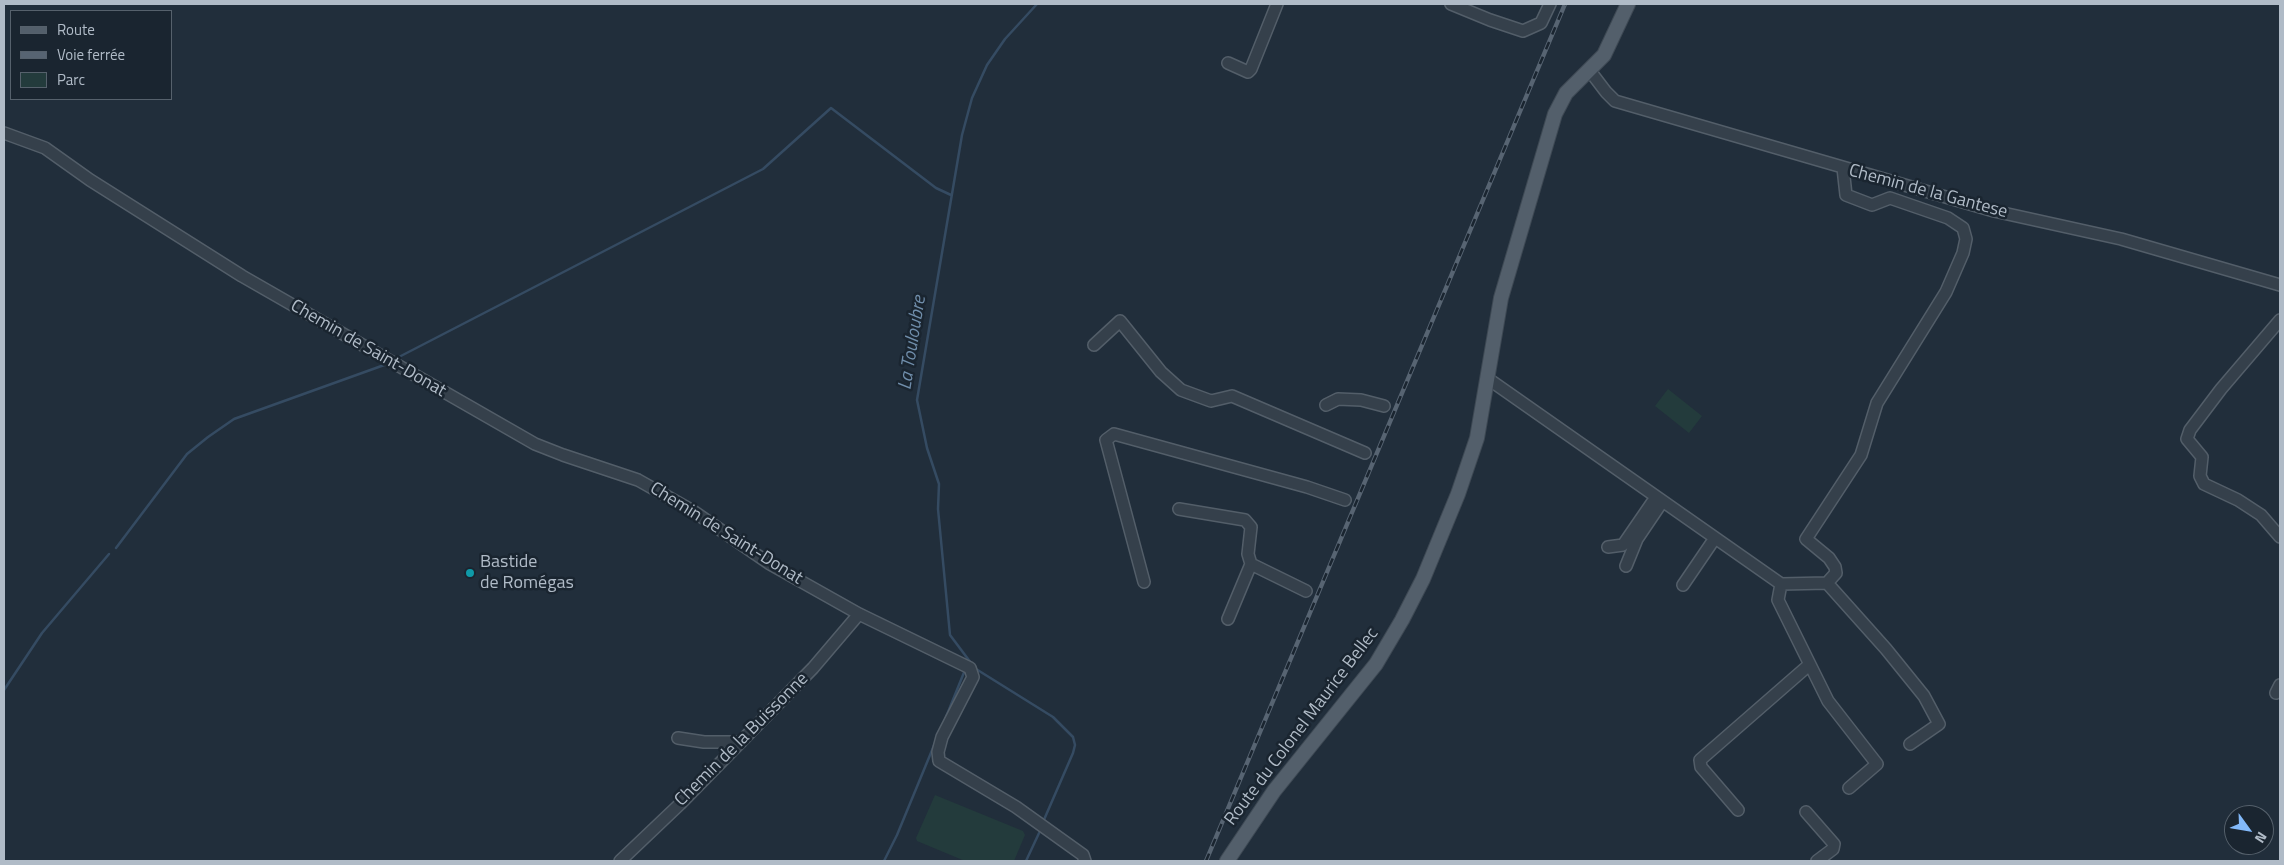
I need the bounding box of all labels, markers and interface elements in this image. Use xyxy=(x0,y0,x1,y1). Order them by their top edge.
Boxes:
legend xyxy=(10,10,172,100)
text: Route xyxy=(57,18,95,41)
text: Voie ferrée xyxy=(57,43,125,66)
text: Parc xyxy=(57,68,85,91)
street label: Chemin de la Gantese xyxy=(1846,160,2010,224)
water label: La Touloubre xyxy=(894,294,932,392)
street label: Chemin de Saint-Donat xyxy=(286,296,450,402)
street label: Chemin de Saint-Donat xyxy=(646,478,806,590)
place label: Bastide de Romégas xyxy=(480,552,574,594)
marker: Bastide de Romégas xyxy=(464,567,476,579)
street label: Route du Colonel Maurice Bellec xyxy=(1221,624,1383,830)
street label: Chemin de la Buissonne xyxy=(671,669,813,811)
north arrow xyxy=(2224,805,2274,855)
text: N xyxy=(2250,828,2273,847)

